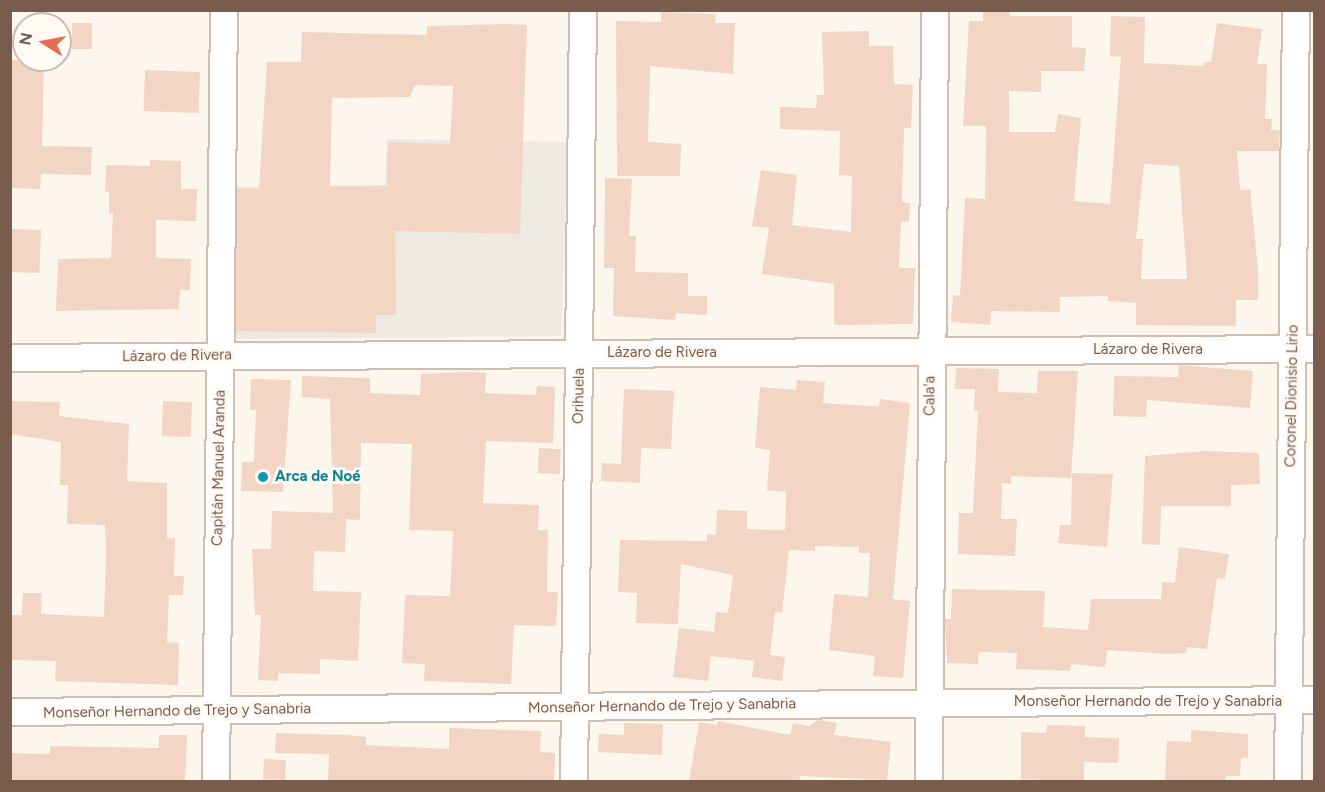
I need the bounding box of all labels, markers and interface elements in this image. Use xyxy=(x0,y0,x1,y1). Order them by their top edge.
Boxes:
north arrow xyxy=(12,12,72,72)
text: N xyxy=(15,31,36,47)
street label: Coronel Dionisio Lirio xyxy=(1282,325,1302,467)
street label: Lázaro de Rivera xyxy=(1093,341,1203,359)
street label: Lázaro de Rivera xyxy=(607,344,717,362)
street label: Lázaro de Rivera xyxy=(122,346,232,366)
street label: Orihuela xyxy=(570,368,588,424)
street label: Cala'a xyxy=(921,376,939,416)
street label: Capitán Manuel Aranda xyxy=(209,390,229,546)
place label: Arca de Noé xyxy=(275,468,361,486)
marker: Arca de Noé xyxy=(256,470,270,484)
street label: Monseñor Hernando de Trejo y Sanabria xyxy=(1014,693,1282,711)
street label: Monseñor Hernando de Trejo y Sanabria xyxy=(528,695,796,717)
street label: Monseñor Hernando de Trejo y Sanabria xyxy=(43,700,311,722)

